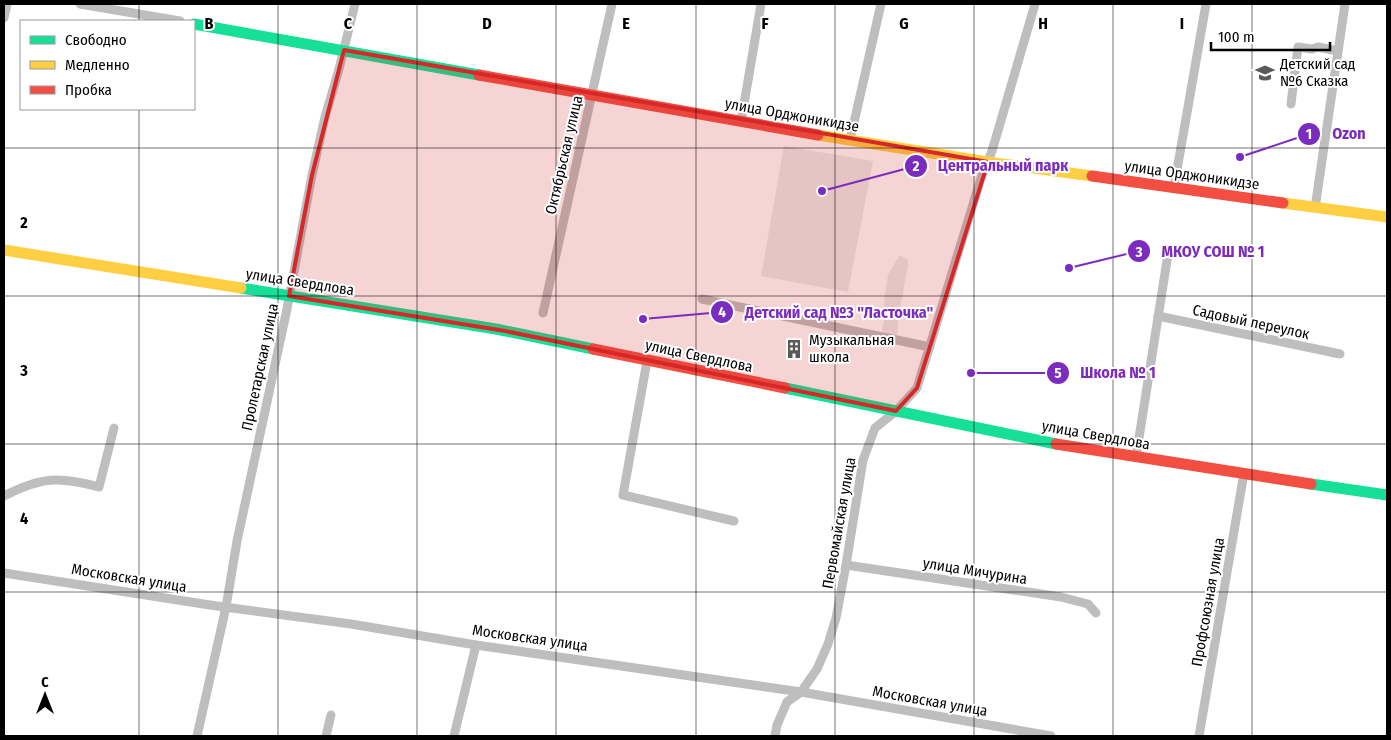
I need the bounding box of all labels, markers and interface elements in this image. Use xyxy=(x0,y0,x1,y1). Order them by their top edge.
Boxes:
text: B xyxy=(205,14,214,33)
text: C xyxy=(344,14,353,33)
text: D xyxy=(482,14,492,33)
text: E xyxy=(622,14,630,33)
text: F xyxy=(761,14,769,33)
text: G xyxy=(899,14,909,33)
text: H xyxy=(1038,14,1048,33)
text: I xyxy=(1180,14,1184,33)
legend xyxy=(20,20,195,110)
scale bar xyxy=(1211,20,1330,52)
text: 100 m xyxy=(1218,28,1255,46)
text: Свободно xyxy=(65,31,127,49)
place label: Детский сад №6 Сказка xyxy=(1279,55,1355,90)
text: Медленно xyxy=(65,56,130,74)
school or university icon: Детский сад №6 Сказка xyxy=(1254,62,1276,84)
text: Пробка xyxy=(65,81,112,99)
street label: Октябрьская улица xyxy=(542,94,586,216)
street label: улица Орджоникидзе xyxy=(723,94,861,136)
callout: Ozon xyxy=(1297,118,1375,149)
text: Ozon xyxy=(1332,124,1366,143)
text: 1 xyxy=(1306,125,1312,143)
callout: Центральный парк xyxy=(903,150,1079,181)
text: Центральный парк xyxy=(938,156,1069,175)
text: 2 xyxy=(912,157,920,175)
street label: улица Орджоникидзе xyxy=(1123,157,1261,193)
text: 2 xyxy=(19,213,28,232)
callout: МКОУ СОШ № 1 xyxy=(1126,236,1274,267)
text: МКОУ СОШ № 1 xyxy=(1161,242,1265,261)
text: 3 xyxy=(1134,243,1143,261)
street label: улица Свердлова xyxy=(245,265,355,299)
callout: Детский сад №3 "Ласточка" xyxy=(710,296,943,327)
street label: Садовый переулок xyxy=(1191,301,1311,343)
street label: Пролетарская улица xyxy=(238,302,282,432)
text: 4 xyxy=(718,303,726,321)
text: Детский сад №3 "Ласточка" xyxy=(744,303,933,322)
place label: Музыкальная школа xyxy=(809,331,895,366)
street label: улица Свердлова xyxy=(644,336,754,376)
building icon: Музыкальная школа xyxy=(783,338,805,360)
callout: Школа № 1 xyxy=(1045,357,1166,388)
text: 3 xyxy=(19,361,28,380)
text: Школа № 1 xyxy=(1080,363,1156,382)
text: 5 xyxy=(1054,364,1062,382)
street label: улица Свердлова xyxy=(1041,417,1151,453)
street label: Первомайская улица xyxy=(819,456,859,590)
text: 4 xyxy=(20,509,28,528)
street label: Профсоюзная улица xyxy=(1188,536,1228,668)
street label: улица Мичурина xyxy=(922,554,1028,588)
street label: Московская улица xyxy=(70,560,188,596)
street label: Московская улица xyxy=(471,621,589,655)
north arrow xyxy=(20,670,70,720)
text: С xyxy=(41,674,49,691)
street label: Московская улица xyxy=(871,682,989,720)

